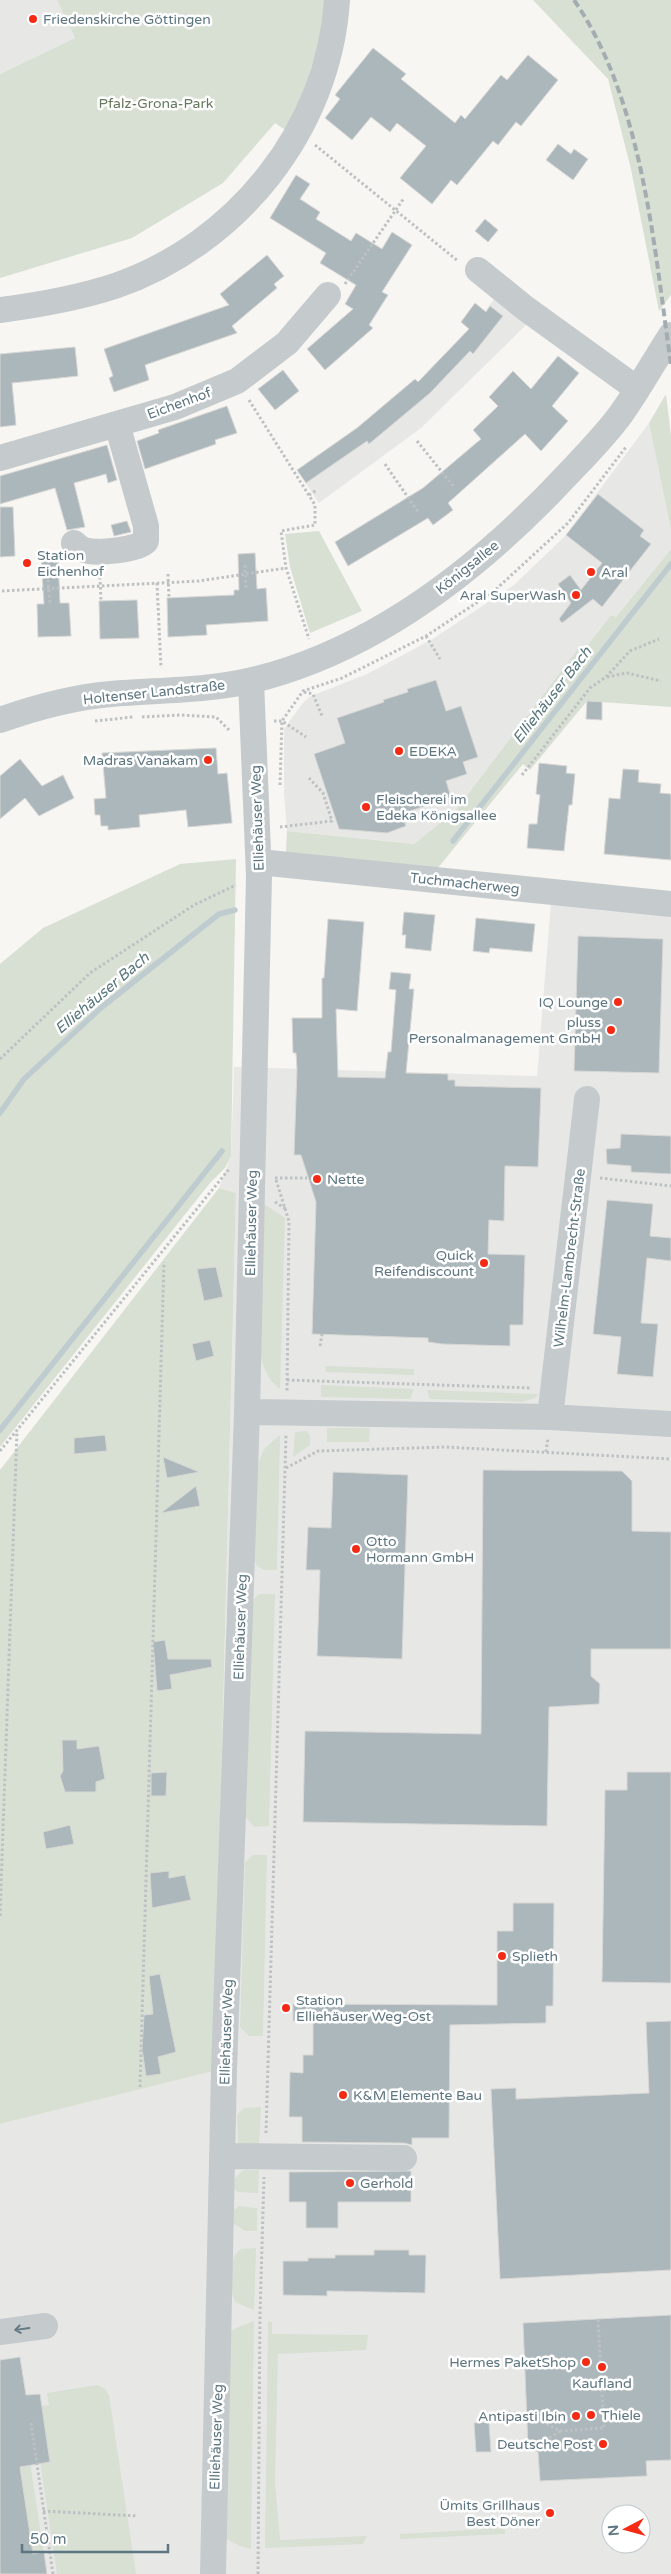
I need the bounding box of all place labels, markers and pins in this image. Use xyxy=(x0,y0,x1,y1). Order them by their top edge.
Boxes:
place label: Friedenskirche Göttingen xyxy=(43,11,211,28)
marker: Friedenskirche Göttingen xyxy=(27,13,39,25)
place label: Station Eichenhof xyxy=(37,547,105,580)
marker: Station Eichenhof xyxy=(21,557,33,569)
place label: Aral xyxy=(601,564,628,581)
marker: Aral xyxy=(585,566,597,578)
place label: Aral SuperWash xyxy=(459,587,566,604)
marker: Aral SuperWash xyxy=(570,589,582,601)
place label: EDEKA xyxy=(409,743,457,760)
marker: EDEKA xyxy=(393,745,405,757)
place label: Madras Vanakam xyxy=(83,752,198,769)
marker: Madras Vanakam xyxy=(202,754,214,766)
place label: Fleischerei im Edeka Königsallee xyxy=(376,791,497,824)
marker: Fleischerei im Edeka Königsallee xyxy=(360,801,372,813)
place label: IQ Lounge xyxy=(539,994,608,1011)
marker: IQ Lounge xyxy=(612,996,624,1008)
place label: pluss Personalmanagement GmbH xyxy=(409,1014,601,1047)
marker: pluss Personalmanagement GmbH xyxy=(605,1024,617,1036)
place label: Nette xyxy=(327,1171,365,1188)
marker: Nette xyxy=(311,1173,323,1185)
place label: Quick Reifendiscount xyxy=(374,1247,475,1280)
marker: Quick Reifendiscount xyxy=(478,1257,490,1269)
place label: Otto Hormann GmbH xyxy=(366,1533,474,1566)
marker: Otto Hormann GmbH xyxy=(350,1543,362,1555)
place label: Splieth xyxy=(512,1948,558,1965)
marker: Splieth xyxy=(496,1950,508,1962)
place label: Station Elliehäuser Weg-Ost xyxy=(296,1992,432,2025)
marker: Station Elliehäuser Weg-Ost xyxy=(280,2002,292,2014)
place label: K&M Elemente Bau xyxy=(353,2087,482,2104)
marker: K&M Elemente Bau xyxy=(337,2089,349,2101)
place label: Gerhold xyxy=(360,2175,413,2192)
marker: Gerhold xyxy=(344,2177,356,2189)
place label: Hermes PaketShop xyxy=(449,2354,576,2371)
marker: Hermes PaketShop xyxy=(580,2356,592,2368)
marker: Kaufland xyxy=(596,2361,608,2373)
place label: Kaufland xyxy=(572,2375,632,2392)
place label: Thiele xyxy=(601,2407,641,2424)
place label: Antipasti Ibin xyxy=(478,2408,566,2425)
marker: Thiele xyxy=(585,2409,597,2421)
marker: Antipasti Ibin xyxy=(570,2410,582,2422)
place label: Deutsche Post xyxy=(497,2436,594,2453)
marker: Deutsche Post xyxy=(597,2438,609,2450)
place label: Ümits Grillhaus Best Döner xyxy=(440,2497,541,2530)
marker: Ümits Grillhaus Best Döner xyxy=(544,2507,556,2519)

